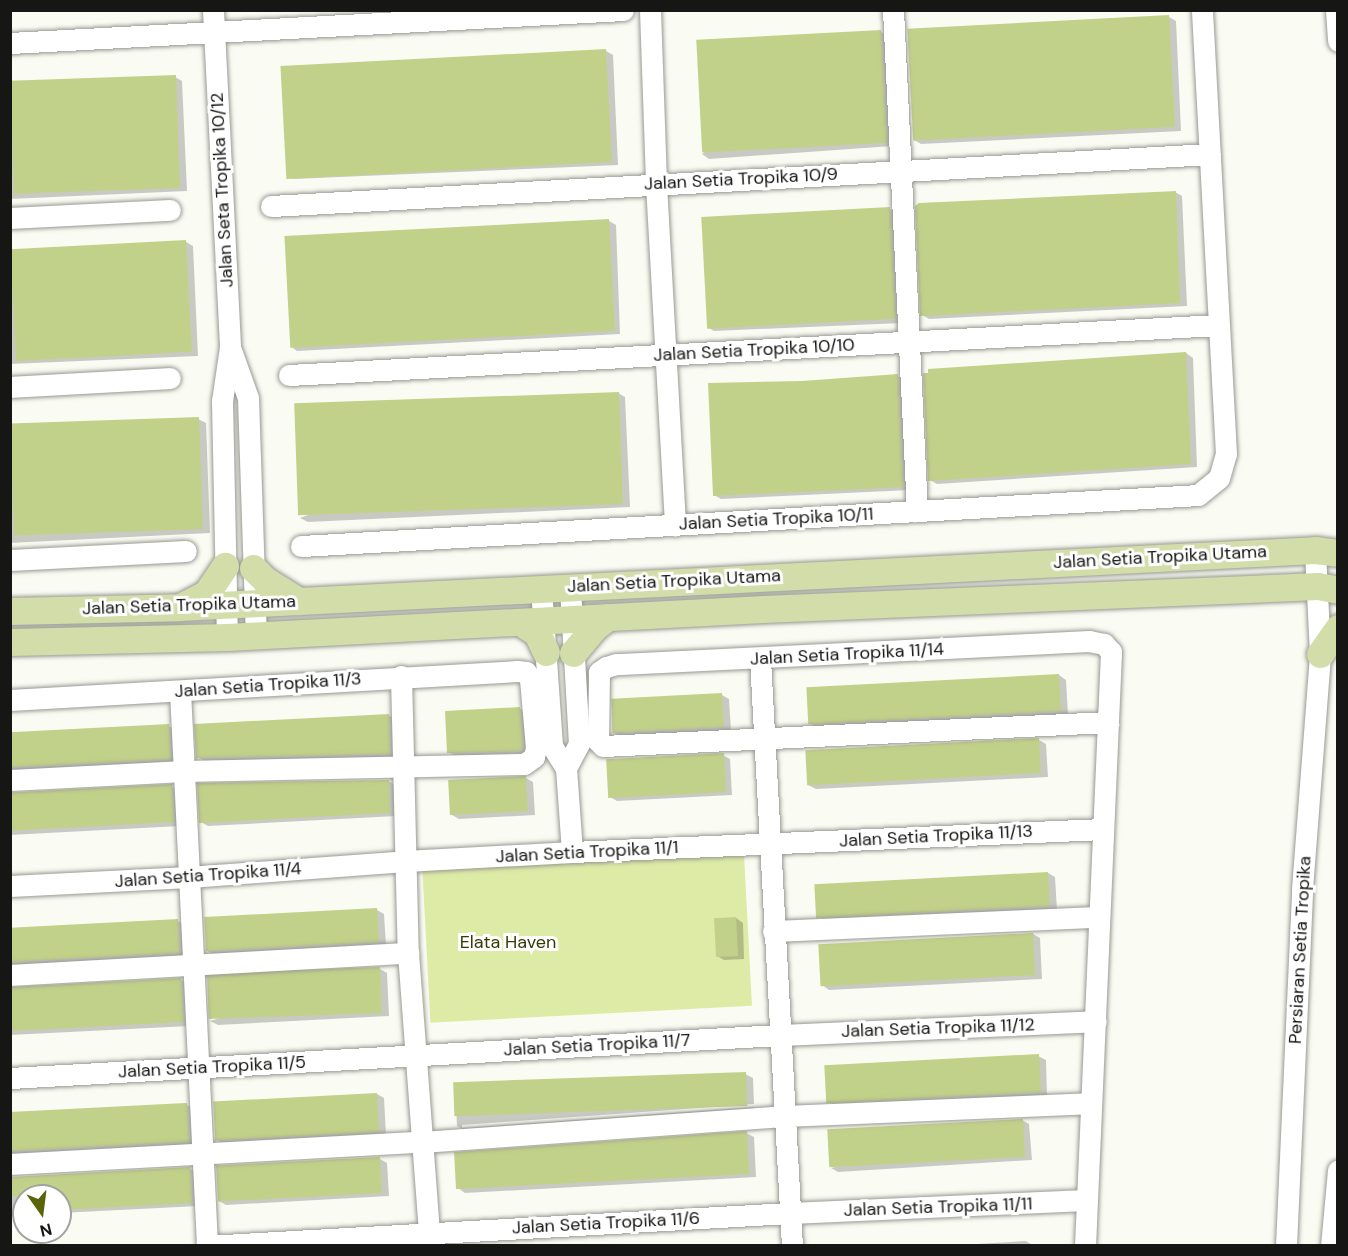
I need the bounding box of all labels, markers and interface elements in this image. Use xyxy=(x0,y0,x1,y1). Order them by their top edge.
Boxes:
street label: Jalan Seta Tropika 10/12 xyxy=(206,92,238,288)
street label: Jalan Setia Tropika 10/9 xyxy=(643,163,839,195)
street label: Jalan Setia Tropika 10/10 xyxy=(653,334,855,366)
street label: Jalan Setia Tropika 10/11 xyxy=(678,503,874,535)
street label: Jalan Setia Tropika Utama xyxy=(1053,541,1267,573)
street label: Jalan Setia Tropika Utama xyxy=(567,565,781,597)
street label: Jalan Setia Tropika Utama xyxy=(82,590,296,620)
street label: Jalan Setia Tropika 11/14 xyxy=(750,638,944,670)
street label: Jalan Setia Tropika 11/3 xyxy=(174,668,362,702)
street label: Jalan Setia Tropika 11/13 xyxy=(839,820,1033,852)
street label: Jalan Setia Tropika 11/1 xyxy=(495,836,679,868)
street label: Persiaran Setia Tropika xyxy=(1284,855,1316,1045)
street label: Jalan Setia Tropika 11/4 xyxy=(114,858,302,892)
park label: Elata Haven xyxy=(460,931,556,953)
street label: Jalan Setia Tropika 11/12 xyxy=(841,1014,1035,1042)
street label: Jalan Setia Tropika 11/7 xyxy=(503,1029,691,1061)
street label: Jalan Setia Tropika 11/5 xyxy=(118,1051,306,1083)
north arrow xyxy=(12,1184,72,1244)
street label: Jalan Setia Tropika 11/11 xyxy=(843,1193,1033,1221)
street label: Jalan Setia Tropika 11/6 xyxy=(511,1207,701,1239)
text: N xyxy=(38,1218,54,1242)

